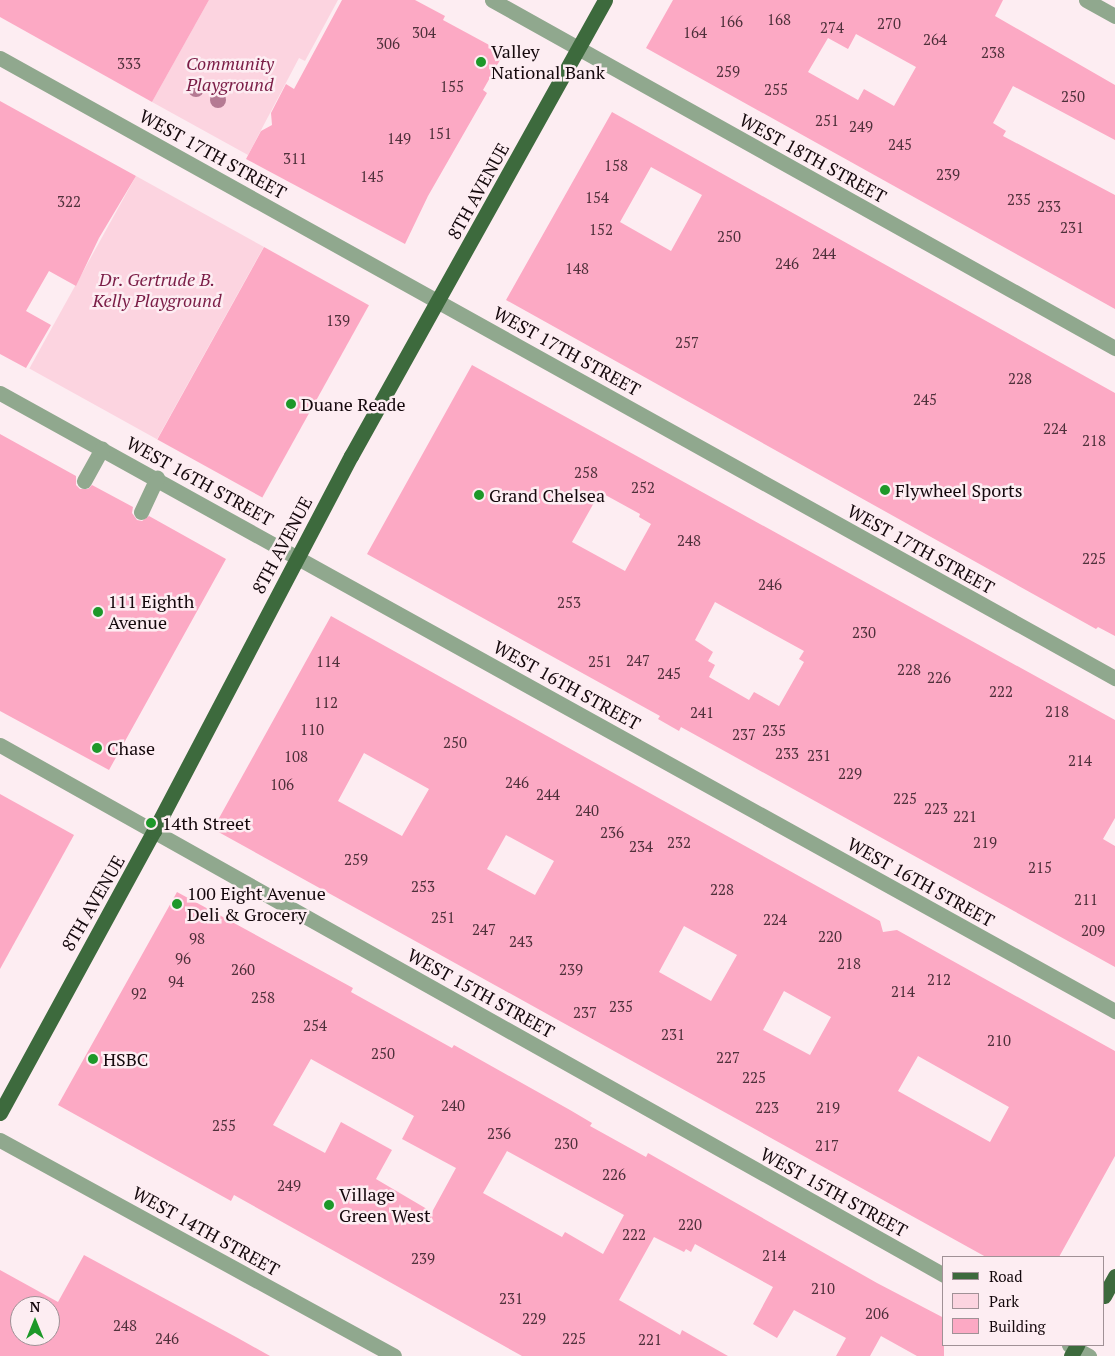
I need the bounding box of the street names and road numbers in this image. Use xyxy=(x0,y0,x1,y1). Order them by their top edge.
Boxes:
street label: WEST 17TH STREET xyxy=(136,105,290,203)
street label: WEST 18TH STREET xyxy=(736,109,890,207)
street label: 8TH AVENUE xyxy=(443,139,513,243)
street label: WEST 17TH STREET xyxy=(490,302,644,400)
street label: WEST 16TH STREET xyxy=(123,432,277,530)
street label: 8TH AVENUE xyxy=(247,493,317,597)
street label: WEST 17TH STREET xyxy=(844,500,998,598)
street label: WEST 16TH STREET xyxy=(490,636,644,734)
street label: WEST 16TH STREET xyxy=(844,833,998,931)
street label: 8TH AVENUE xyxy=(57,851,129,955)
street label: WEST 15TH STREET xyxy=(404,944,558,1042)
street label: WEST 15TH STREET xyxy=(757,1143,911,1241)
street label: WEST 14TH STREET xyxy=(129,1182,283,1280)

